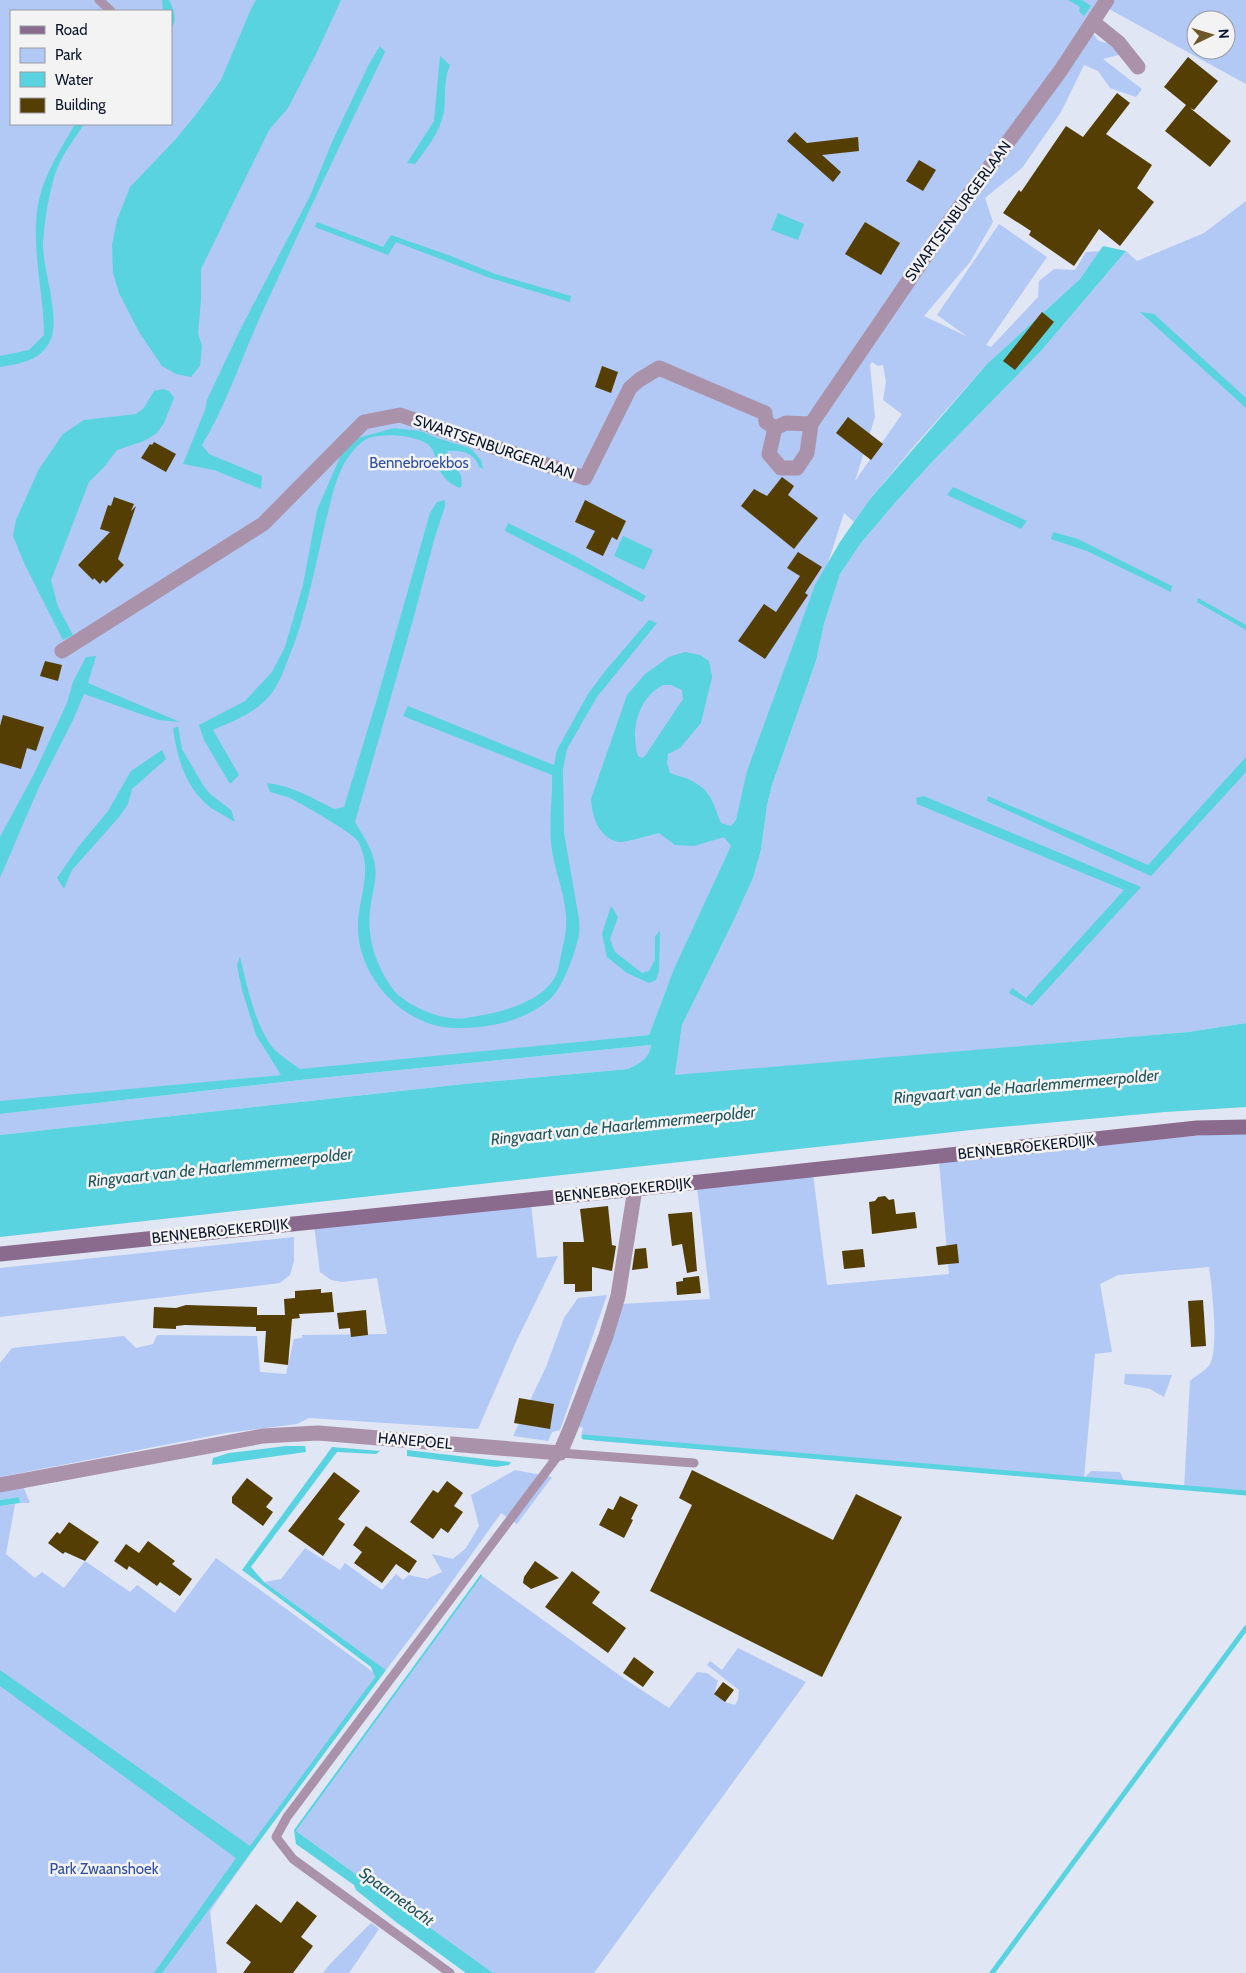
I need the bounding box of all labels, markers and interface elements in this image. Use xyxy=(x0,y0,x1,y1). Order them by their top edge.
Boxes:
legend xyxy=(10,10,172,125)
north arrow xyxy=(1186,10,1236,60)
text: Road xyxy=(55,21,88,39)
text: N xyxy=(1215,28,1233,40)
text: Park xyxy=(55,46,82,64)
text: Water xyxy=(55,71,93,89)
text: Building xyxy=(55,96,106,114)
street label: SWARTSENBURGERLAAN xyxy=(901,137,1015,285)
street label: SWARTSENBURGERLAAN xyxy=(411,411,577,483)
park label: Bennebroekbos xyxy=(369,454,469,472)
water label: Ringvaart van de Haarlemmermeerpolder xyxy=(893,1065,1161,1108)
water label: Ringvaart van de Haarlemmermeerpolder xyxy=(490,1102,757,1149)
street label: BENNEBROEKERDIJK xyxy=(957,1131,1096,1163)
water label: Ringvaart van de Haarlemmermeerpolder xyxy=(87,1144,354,1191)
street label: BENNEBROEKERDIJK xyxy=(554,1174,693,1206)
street label: BENNEBROEKERDIJK xyxy=(151,1215,290,1247)
street label: HANEPOEL xyxy=(377,1429,453,1453)
park label: Park Zwaanshoek xyxy=(49,1860,159,1878)
water label: Spaarnetocht xyxy=(356,1863,439,1930)

